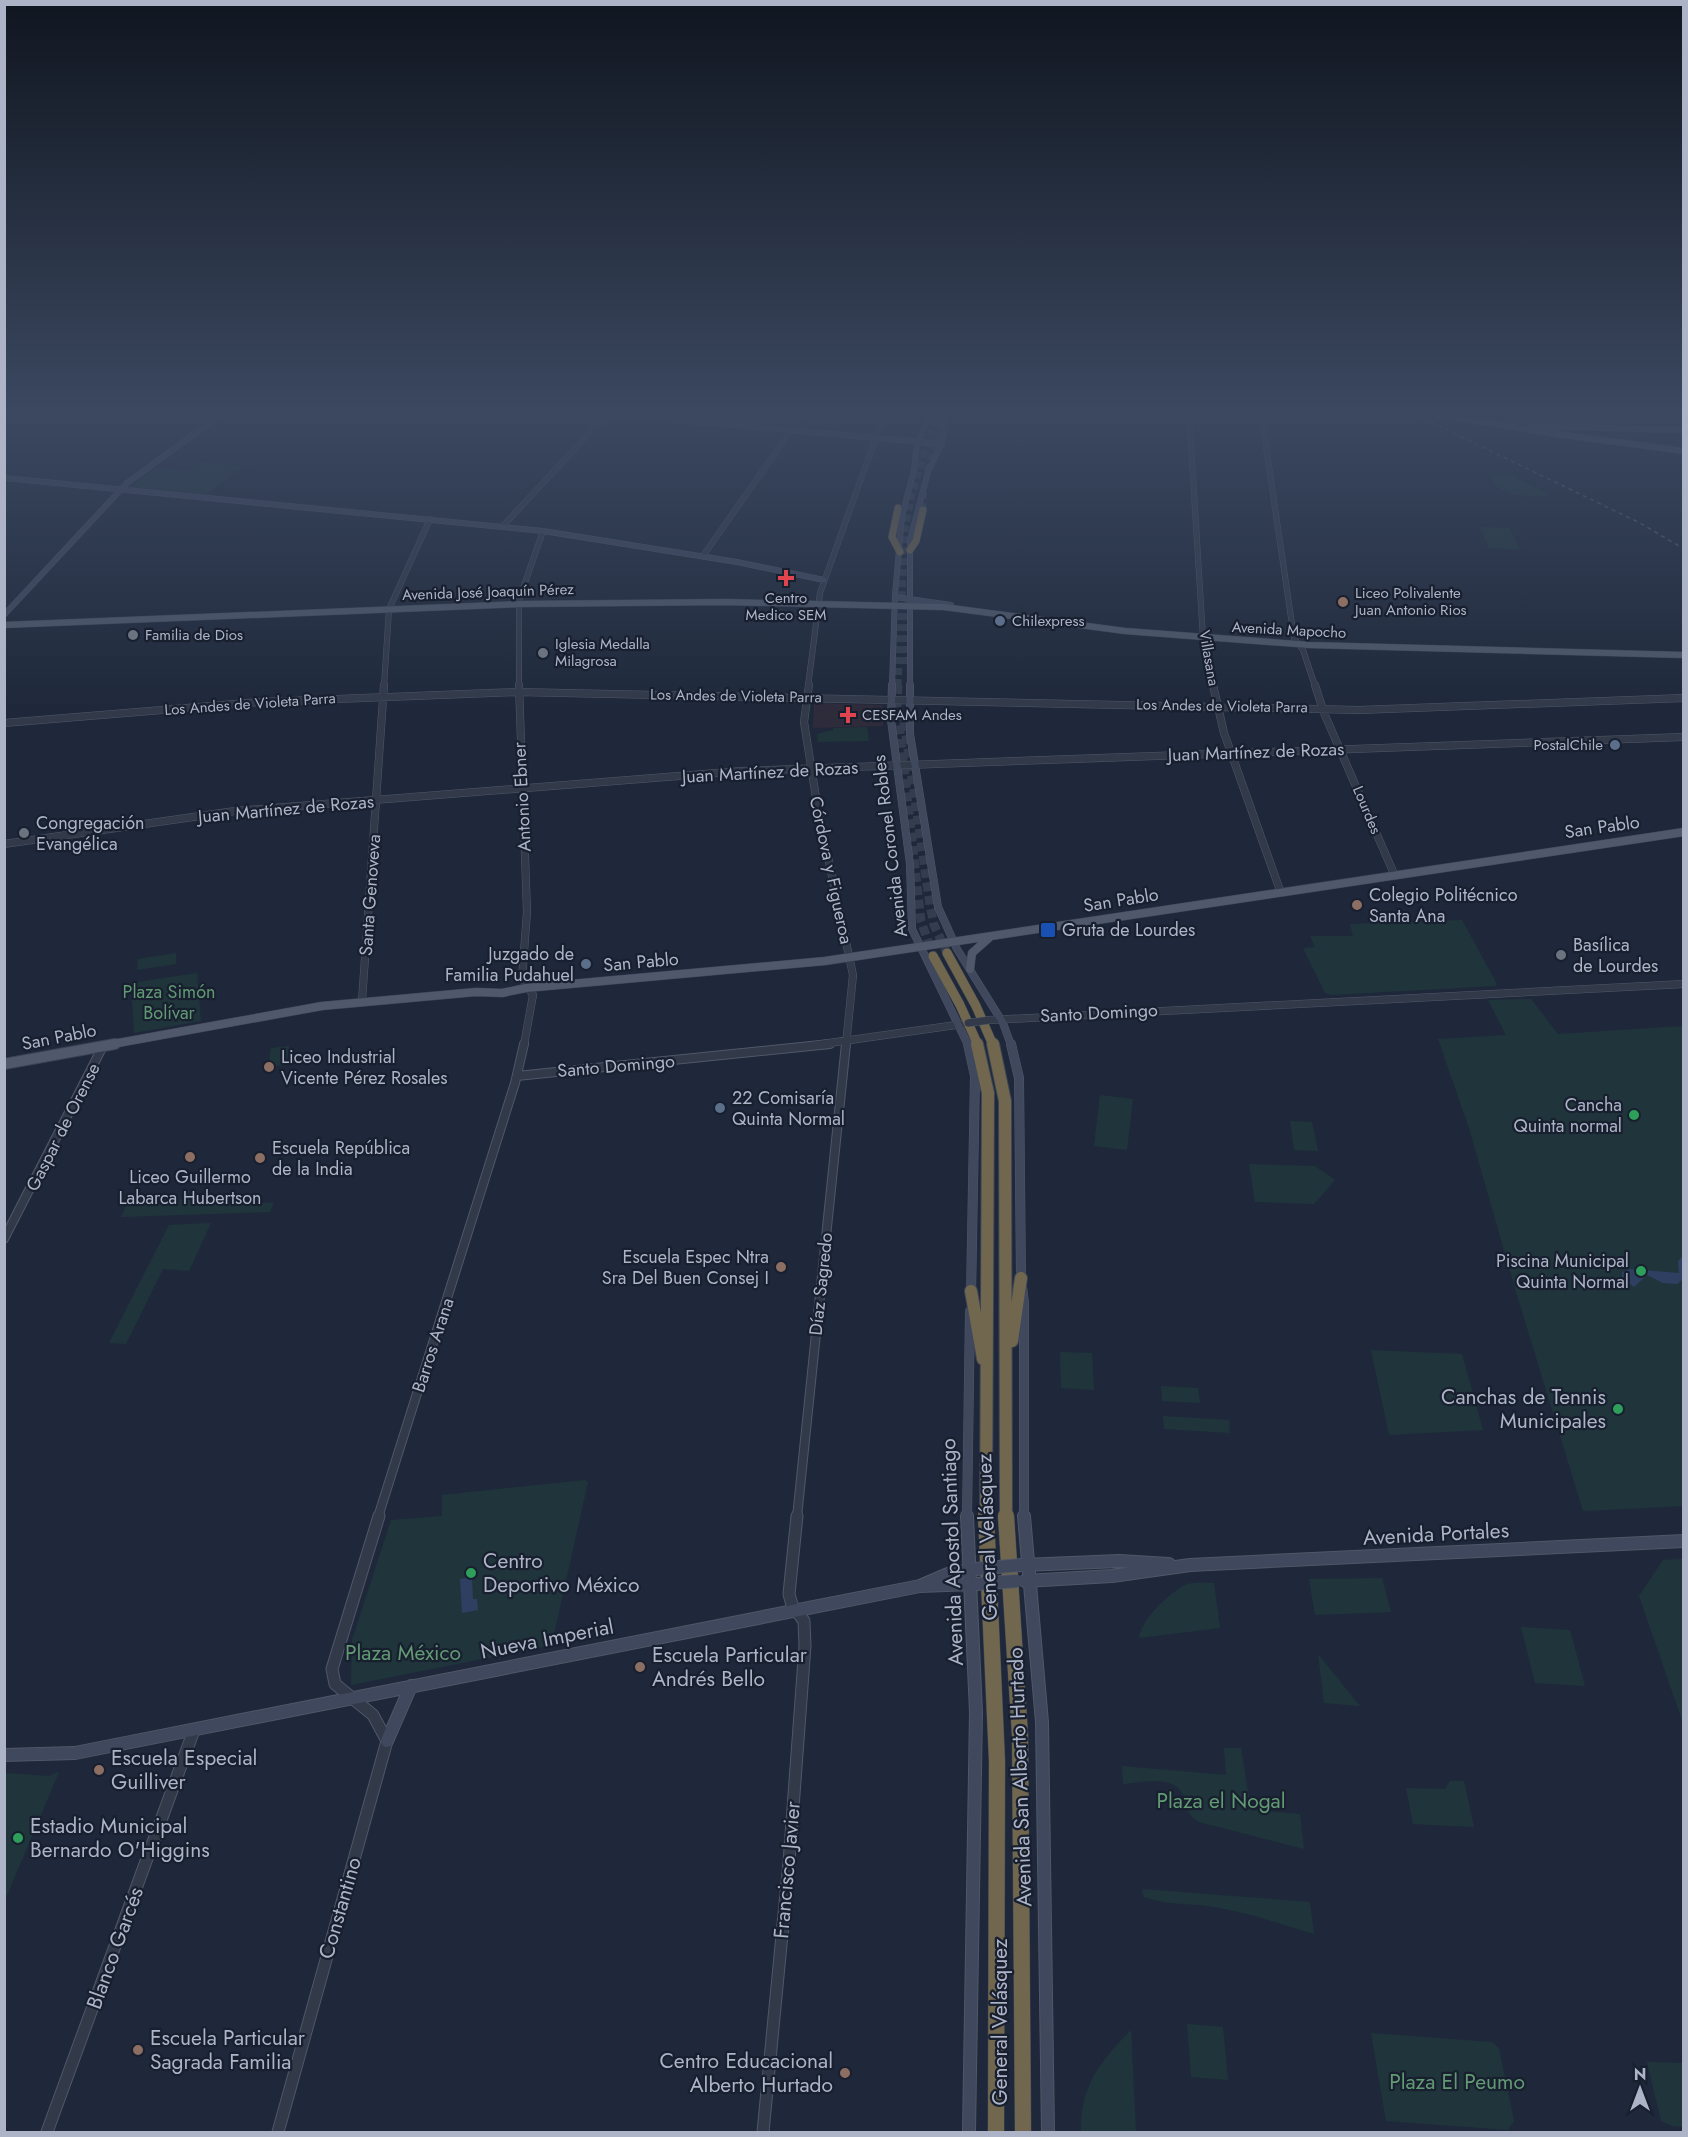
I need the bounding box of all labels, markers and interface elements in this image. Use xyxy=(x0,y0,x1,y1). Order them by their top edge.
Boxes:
marker: Centro Medico SEM xyxy=(777,569,795,587)
street label: Avenida José Joaquín Pérez xyxy=(402,578,574,606)
place label: Liceo Polivalente Juan Antonio Rios xyxy=(1353,582,1467,621)
place label: Centro Medico SEM xyxy=(746,587,826,626)
marker: Liceo Polivalente Juan Antonio Rios xyxy=(1336,595,1350,609)
place label: Chilexpress xyxy=(1012,610,1085,632)
marker: Chilexpress xyxy=(993,614,1007,628)
street label: Avenida Mapocho xyxy=(1231,616,1347,644)
place label: Familia de Dios xyxy=(145,624,243,646)
marker: Familia de Dios xyxy=(126,628,140,642)
street label: Villasana xyxy=(1193,628,1225,688)
place label: Iglesia Medalla Milagrosa xyxy=(555,633,650,672)
marker: Iglesia Medalla Milagrosa xyxy=(536,646,550,660)
street label: Los Andes de Violeta Parra xyxy=(650,684,822,708)
street label: Los Andes de Violeta Parra xyxy=(164,687,336,721)
street label: Los Andes de Violeta Parra xyxy=(1136,694,1308,718)
place label: CESFAM Andes xyxy=(862,704,962,726)
marker: CESFAM Andes xyxy=(839,706,857,724)
place label: PostalChile xyxy=(1534,734,1603,756)
street label: Juan Martínez de Rozas xyxy=(1165,736,1345,768)
marker: PostalChile xyxy=(1608,738,1622,752)
street label: Antonio Ebner xyxy=(506,741,538,853)
street label: Avenida Coronel Robles xyxy=(866,753,914,939)
street label: Juan Martínez de Rozas xyxy=(679,754,859,790)
street label: Lourdes xyxy=(1347,783,1387,837)
street label: Juan Martínez de Rozas xyxy=(195,788,375,830)
street label: Córdova y Figueroa xyxy=(803,794,859,946)
street label: San Pablo xyxy=(1563,809,1641,845)
place label: Congregación Evangélica xyxy=(36,810,145,857)
marker: Congregación Evangélica xyxy=(17,826,31,840)
street label: Santa Genoveva xyxy=(353,833,387,957)
street label: San Pablo xyxy=(1082,881,1161,919)
place label: Colegio Politécnico Santa Ana xyxy=(1369,882,1518,929)
marker: Colegio Politécnico Santa Ana xyxy=(1350,898,1364,912)
place label: Gruta de Lourdes xyxy=(1062,917,1195,943)
marker: Gruta de Lourdes xyxy=(1039,921,1057,939)
place label: Basílica de Lourdes xyxy=(1573,932,1658,979)
place label: Juzgado de Familia Pudahuel xyxy=(445,941,574,988)
street label: San Pablo xyxy=(602,946,680,978)
marker: Basílica de Lourdes xyxy=(1554,948,1568,962)
marker: Juzgado de Familia Pudahuel xyxy=(579,957,593,971)
park label: Plaza Simón Bolívar xyxy=(123,979,215,1026)
street label: Santo Domingo xyxy=(1039,997,1159,1029)
street label: San Pablo xyxy=(19,1017,99,1057)
place label: Liceo Industrial Vicente Pérez Rosales xyxy=(281,1044,448,1091)
street label: Santo Domingo xyxy=(556,1048,676,1084)
street label: Gaspar de Orense xyxy=(19,1058,107,1196)
marker: Liceo Industrial Vicente Pérez Rosales xyxy=(262,1060,276,1074)
place label: 22 Comisaría Quinta Normal xyxy=(732,1085,845,1132)
place label: Cancha Quinta normal xyxy=(1514,1092,1622,1139)
marker: 22 Comisaría Quinta Normal xyxy=(713,1101,727,1115)
marker: Cancha Quinta normal xyxy=(1627,1108,1641,1122)
place label: Escuela República de la India xyxy=(272,1135,410,1182)
marker: Liceo Guillermo Labarca Hubertson xyxy=(183,1150,197,1164)
marker: Escuela República de la India xyxy=(253,1151,267,1165)
place label: Liceo Guillermo Labarca Hubertson xyxy=(118,1164,262,1211)
street label: Díaz Sagredo xyxy=(803,1231,839,1337)
place label: Escuela Espec Ntra Sra Del Buen Consej I xyxy=(602,1244,769,1291)
place label: Piscina Municipal Quinta Normal xyxy=(1496,1248,1629,1295)
marker: Escuela Espec Ntra Sra Del Buen Consej I xyxy=(774,1260,788,1274)
marker: Piscina Municipal Quinta Normal xyxy=(1634,1264,1648,1278)
street label: Barros Arana xyxy=(405,1294,461,1396)
place label: Canchas de Tennis Municipales xyxy=(1441,1382,1606,1436)
marker: Canchas de Tennis Municipales xyxy=(1611,1402,1625,1416)
street label: Avenida Apostol Santiago xyxy=(933,1438,971,1666)
street label: General Velásquez xyxy=(969,1453,1005,1621)
street label: Avenida Portales xyxy=(1362,1515,1510,1553)
place label: Centro Deportivo México xyxy=(483,1546,640,1600)
marker: Centro Deportivo México xyxy=(464,1566,478,1580)
street label: Nueva Imperial xyxy=(478,1611,616,1667)
park label: Plaza México xyxy=(345,1638,461,1668)
place label: Escuela Particular Andrés Bello xyxy=(652,1640,808,1694)
street label: Avenida San Alberto Hurtado xyxy=(1000,1647,1040,1907)
marker: Escuela Particular Andrés Bello xyxy=(633,1660,647,1674)
place label: Escuela Especial Guilliver xyxy=(111,1743,257,1797)
marker: Escuela Especial Guilliver xyxy=(92,1763,106,1777)
park label: Plaza el Nogal xyxy=(1156,1786,1286,1816)
street label: Francisco Javier xyxy=(766,1799,808,1940)
place label: Estadio Municipal Bernardo O'Higgins xyxy=(30,1811,210,1865)
marker: Estadio Municipal Bernardo O'Higgins xyxy=(11,1831,25,1845)
street label: Constantino xyxy=(311,1854,369,1962)
street label: Blanco Garcés xyxy=(79,1883,151,2013)
street label: General Velásquez xyxy=(985,1938,1015,2106)
place label: Escuela Particular Sagrada Familia xyxy=(150,2023,306,2077)
marker: Escuela Particular Sagrada Familia xyxy=(131,2043,145,2057)
place label: Centro Educacional Alberto Hurtado xyxy=(659,2046,833,2100)
north arrow xyxy=(1610,2059,1670,2119)
text: N xyxy=(1634,2063,1646,2086)
marker: Centro Educacional Alberto Hurtado xyxy=(838,2066,852,2080)
park label: Plaza El Peumo xyxy=(1389,2067,1525,2097)

